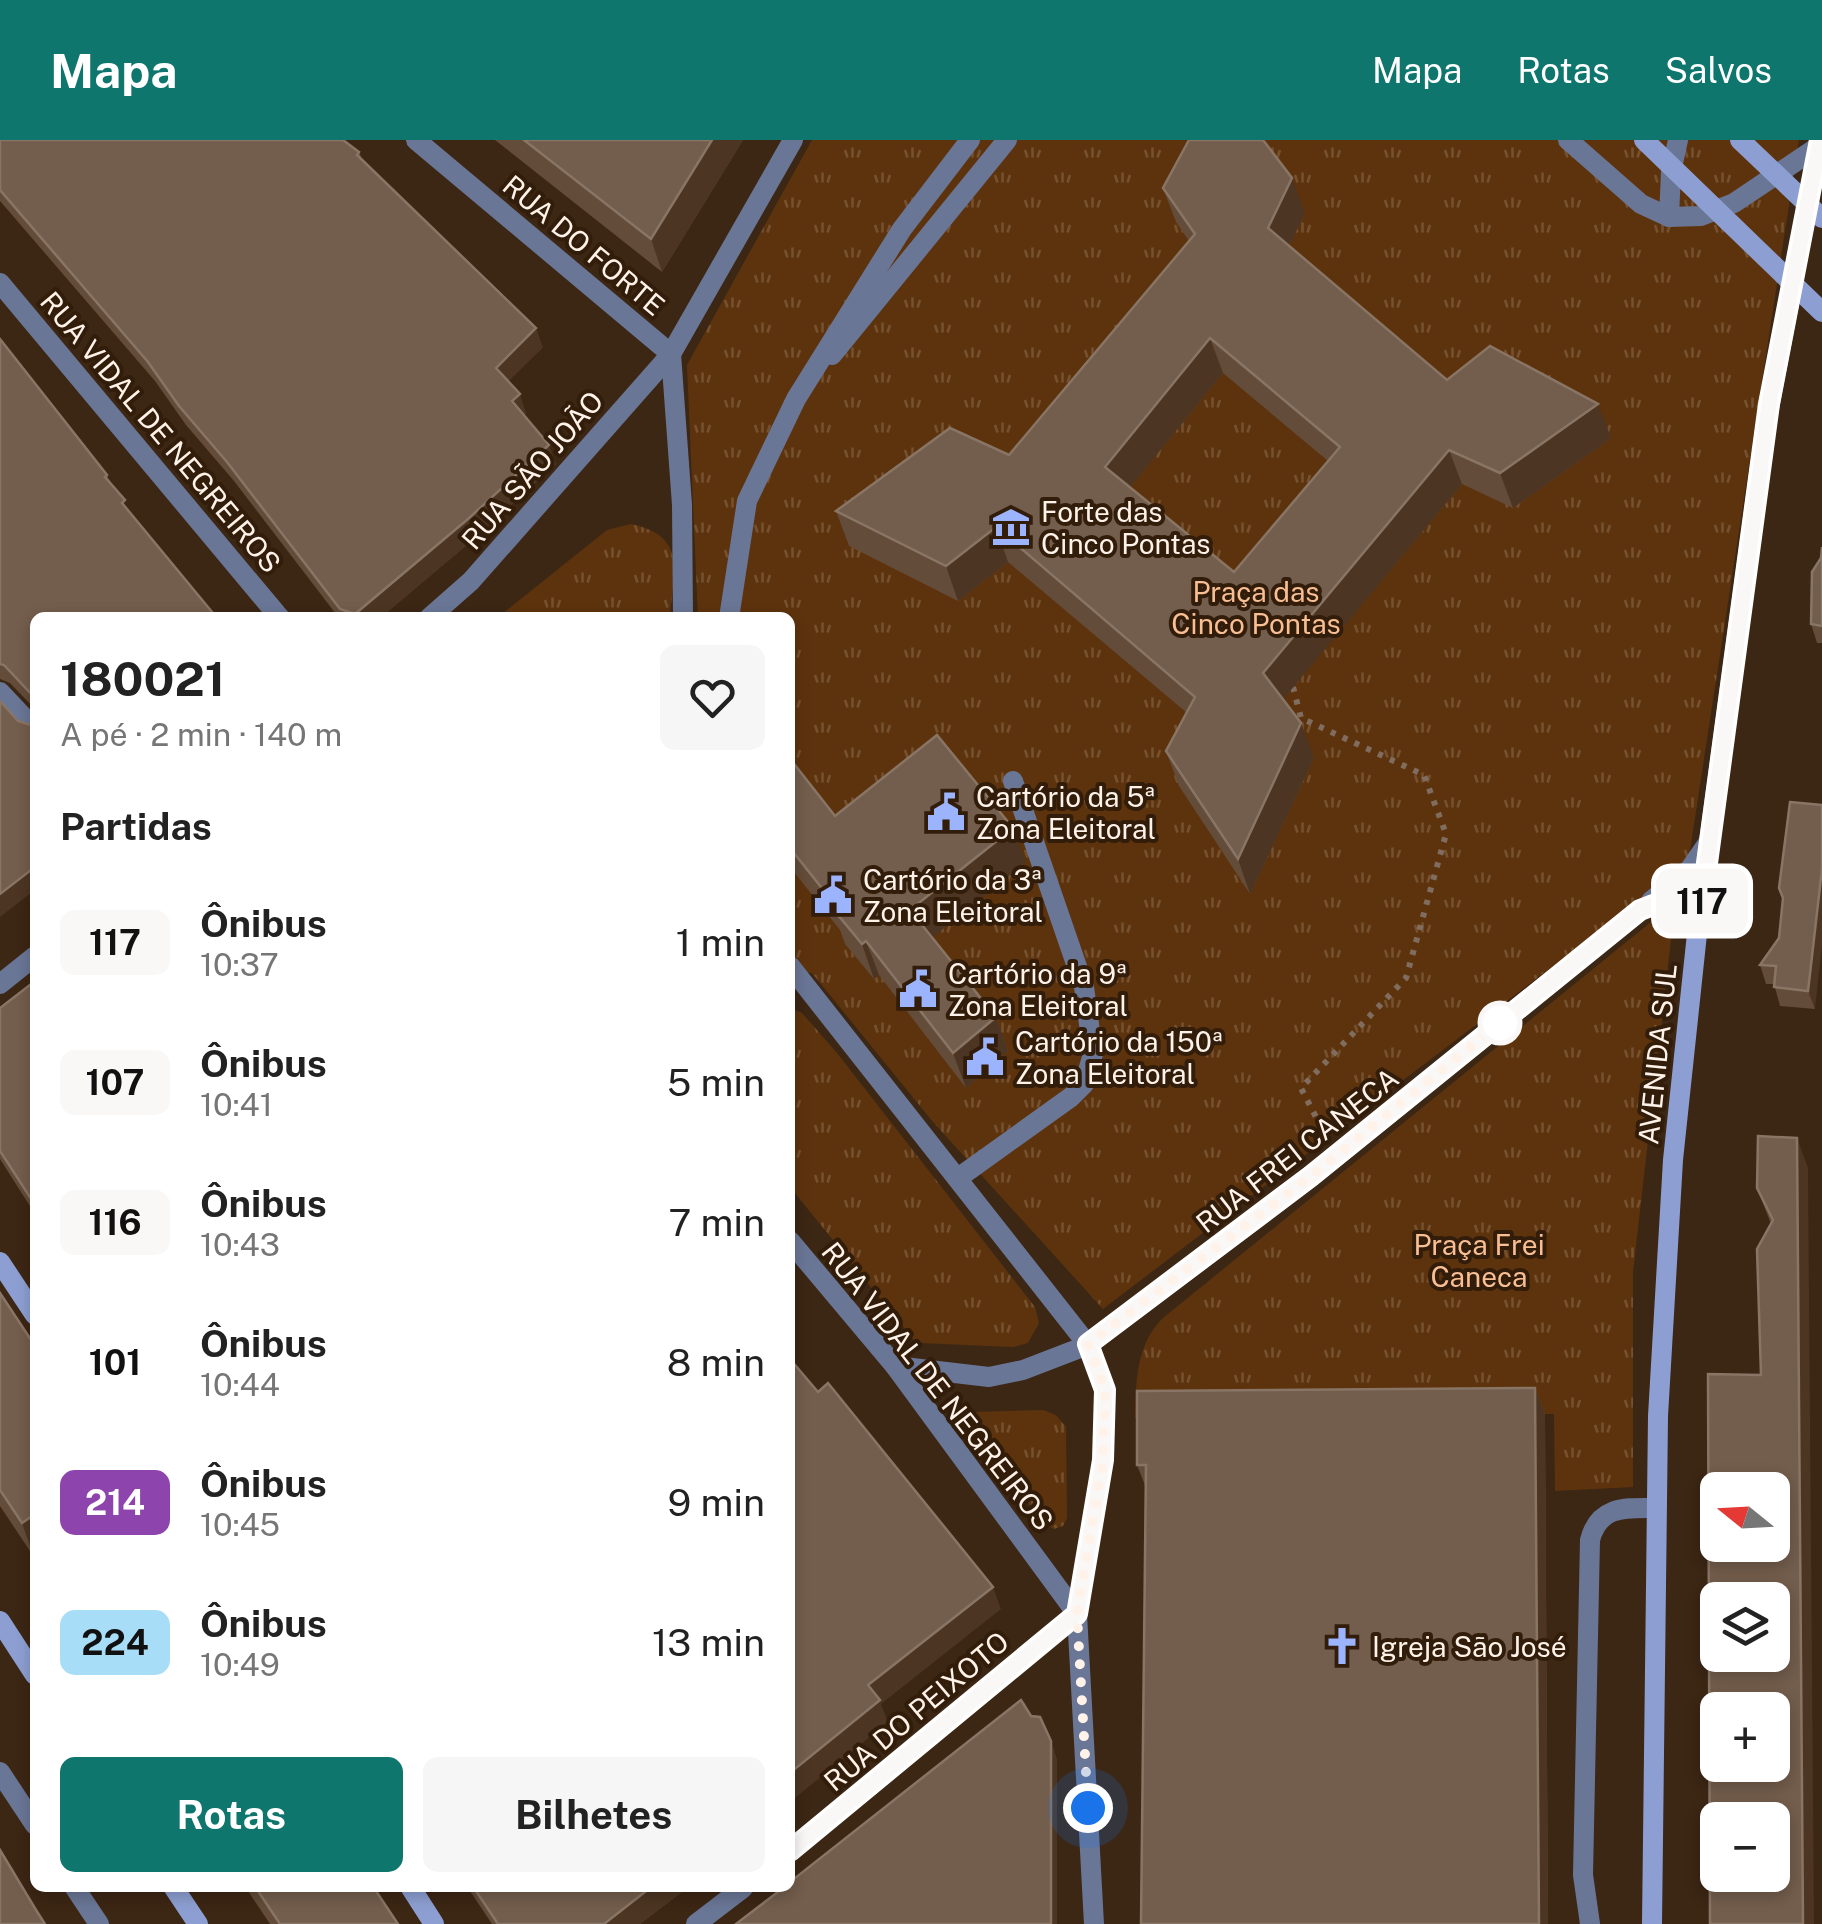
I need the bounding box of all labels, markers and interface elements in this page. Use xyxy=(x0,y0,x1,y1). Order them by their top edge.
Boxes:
text: Mapa xyxy=(50,42,177,99)
text: Mapa xyxy=(1372,50,1462,91)
text: Rotas xyxy=(1517,50,1610,91)
text: Salvos xyxy=(1665,50,1772,91)
street label: RUA DO FORTE xyxy=(497,168,671,322)
street label: RUA VIDAL DE NEGREIROS xyxy=(34,285,288,579)
street label: RUA SÃO JOÃO xyxy=(455,384,609,556)
place label: Forte das Cinco Pontas xyxy=(1041,495,1210,560)
museum icon: Forte das Cinco Pontas xyxy=(990,506,1032,548)
park label: Praça das Cinco Pontas xyxy=(1171,575,1341,640)
button: heart xyxy=(660,645,765,750)
text: 180021 xyxy=(60,650,225,707)
text: A pé · 2 min · 140 m xyxy=(60,716,342,753)
place label: Cartório da 5ª Zona Eleitoral xyxy=(976,780,1156,845)
public building icon: Cartório da 5ª Zona Eleitoral xyxy=(925,791,967,833)
text: Partidas xyxy=(60,804,212,849)
place label: Cartório da 3ª Zona Eleitoral xyxy=(863,863,1043,928)
line badge: 117 xyxy=(1644,868,1760,934)
public building icon: Cartório da 3ª Zona Eleitoral xyxy=(812,874,854,916)
text: 117 xyxy=(1676,881,1728,922)
text: Ônibus xyxy=(200,901,327,946)
text: 1 min xyxy=(676,920,765,965)
text: 117 xyxy=(89,922,141,963)
text: 10:37 xyxy=(200,946,279,983)
place label: Cartório da 9ª Zona Eleitoral xyxy=(948,957,1128,1022)
street label: AVENIDA SUL xyxy=(1631,962,1683,1146)
public building icon: Cartório da 9ª Zona Eleitoral xyxy=(897,968,939,1010)
unlabelled marker xyxy=(1479,1002,1521,1044)
place label: Cartório da 150ª Zona Eleitoral xyxy=(1015,1025,1223,1090)
public building icon: Cartório da 150ª Zona Eleitoral xyxy=(964,1036,1006,1078)
text: Ônibus xyxy=(200,1041,327,1086)
text: 5 min xyxy=(667,1060,765,1105)
street label: RUA FREI CANECA xyxy=(1189,1061,1405,1239)
text: 107 xyxy=(86,1062,144,1103)
text: 10:41 xyxy=(200,1086,273,1123)
text: Ônibus xyxy=(200,1181,327,1226)
text: 7 min xyxy=(668,1200,765,1245)
text: 116 xyxy=(88,1202,142,1243)
text: 10:43 xyxy=(200,1226,280,1263)
park label: Praça Frei Caneca xyxy=(1413,1228,1545,1293)
street label: RUA VIDAL DE NEGREIROS xyxy=(815,1236,1061,1536)
text: Ônibus xyxy=(200,1321,327,1366)
text: 8 min xyxy=(667,1340,765,1385)
text: 101 xyxy=(89,1342,141,1383)
text: 10:44 xyxy=(200,1366,280,1403)
text: Ônibus xyxy=(200,1461,327,1506)
north arrow xyxy=(1700,1472,1790,1562)
map controls xyxy=(1700,1472,1790,1892)
text: 9 min xyxy=(668,1480,765,1525)
text: 214 xyxy=(85,1482,145,1523)
text: 10:45 xyxy=(200,1506,280,1543)
button: layers xyxy=(1700,1582,1790,1672)
text: Ônibus xyxy=(200,1601,327,1646)
text: 13 min xyxy=(652,1620,765,1665)
text: 224 xyxy=(81,1622,149,1663)
street label: RUA DO PEIXOTO xyxy=(817,1624,1015,1798)
church icon: Igreja São José xyxy=(1321,1625,1363,1667)
place label: Igreja São José xyxy=(1372,1630,1567,1663)
text: 10:49 xyxy=(200,1646,280,1683)
button: + xyxy=(1700,1692,1790,1782)
button: Rotas xyxy=(60,1757,403,1872)
button: Bilhetes xyxy=(423,1757,765,1872)
your location xyxy=(1063,1783,1113,1833)
button: − xyxy=(1700,1802,1790,1892)

